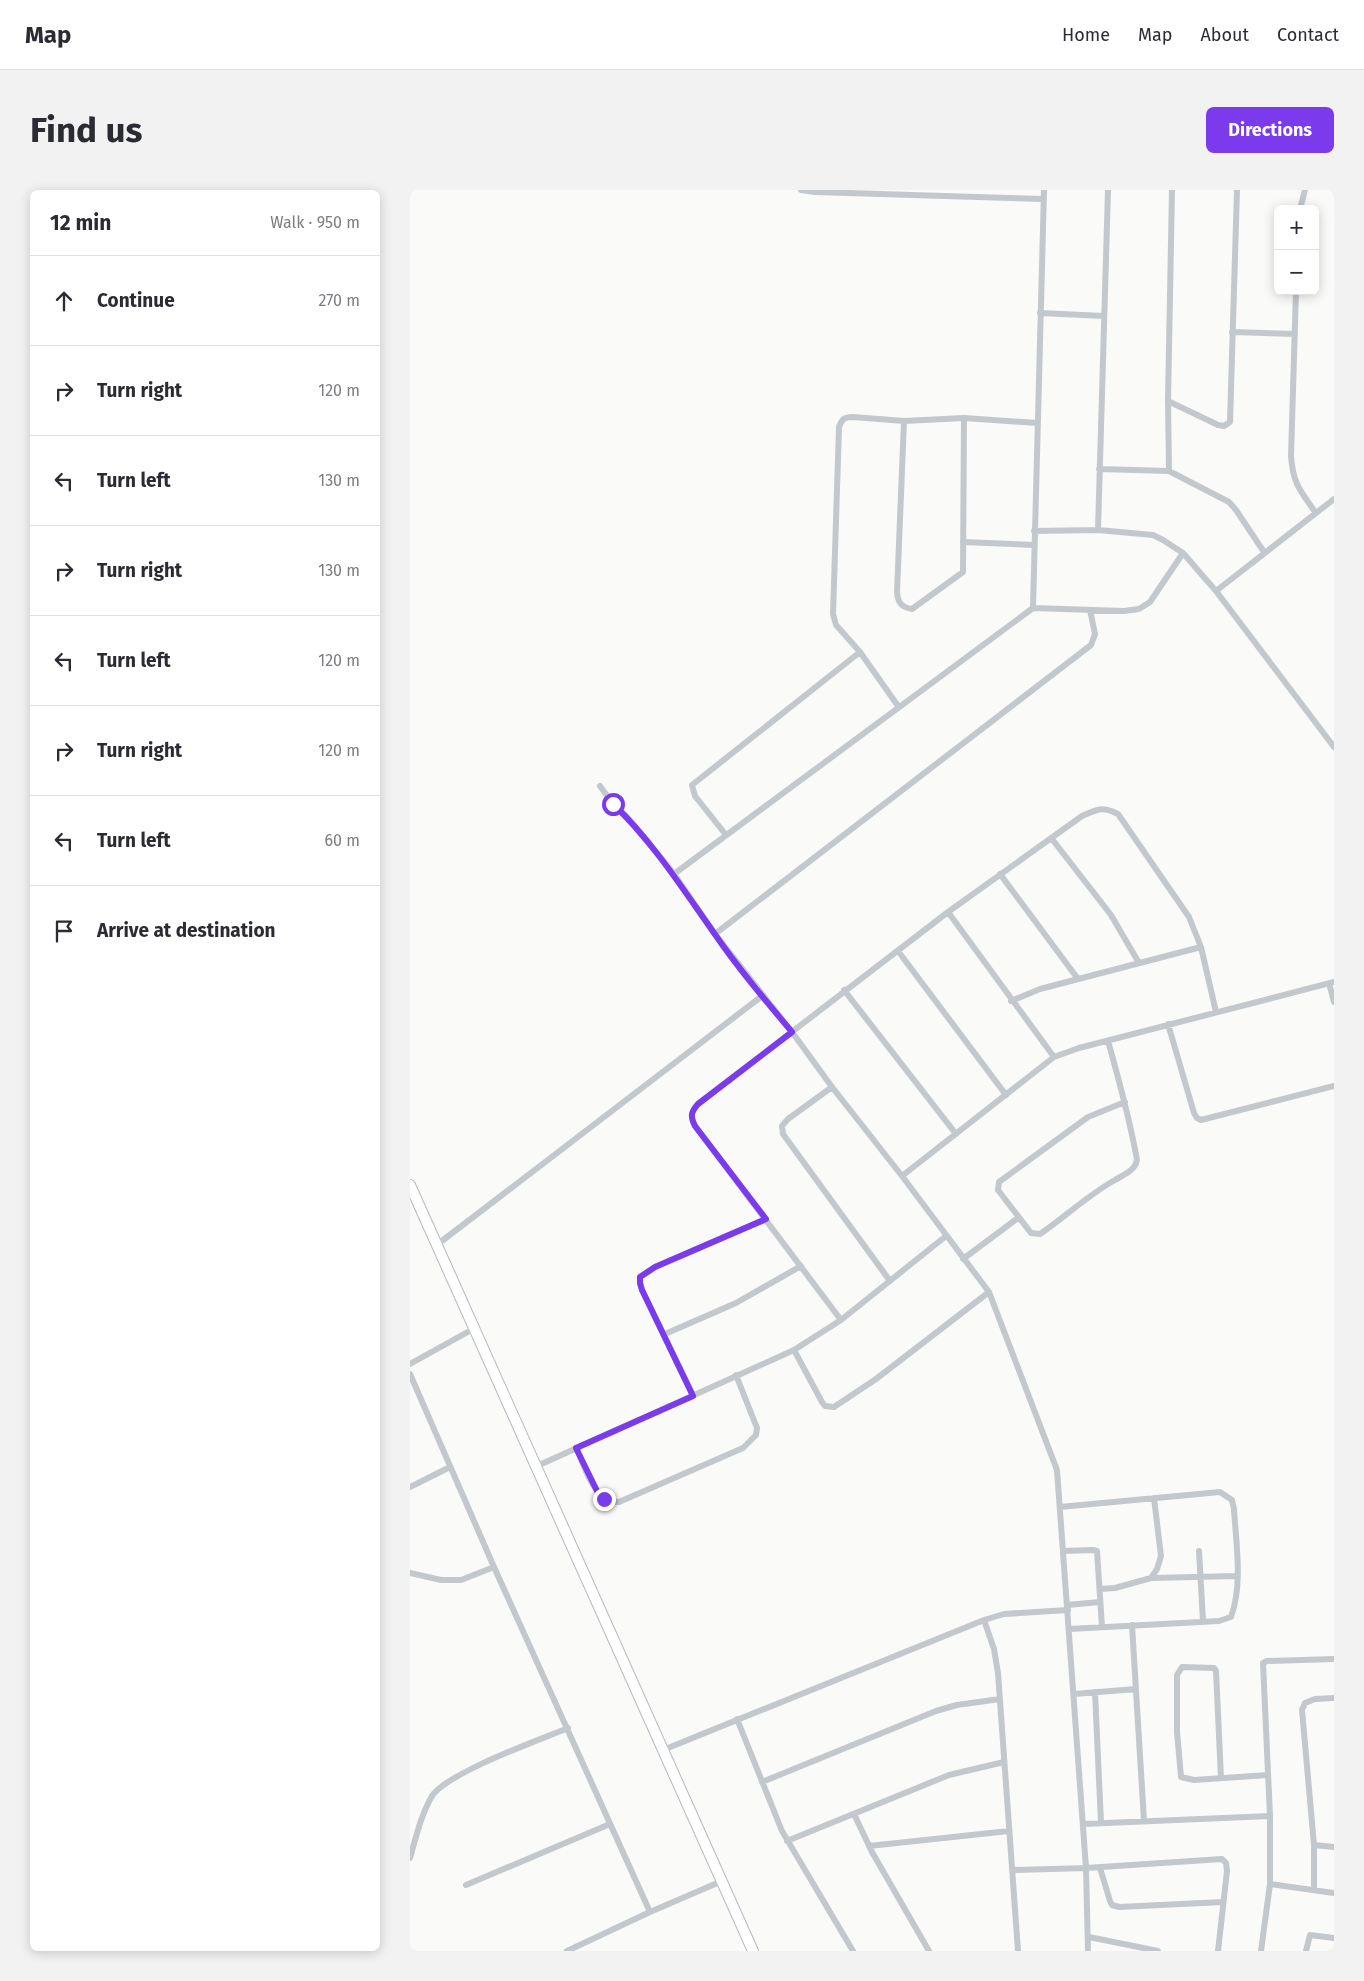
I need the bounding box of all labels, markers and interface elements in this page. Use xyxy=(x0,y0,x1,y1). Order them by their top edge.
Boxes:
text: Map xyxy=(25,21,71,49)
text: Home xyxy=(1062,24,1110,46)
text: Map xyxy=(1138,24,1172,46)
text: About xyxy=(1200,24,1249,46)
text: Contact xyxy=(1277,24,1339,46)
button: Directions xyxy=(1206,107,1334,153)
text: Find us xyxy=(30,109,142,151)
map controls xyxy=(1274,205,1319,295)
button: + xyxy=(1274,205,1319,250)
text: 12 min xyxy=(50,210,111,236)
text: Walk · 950 m xyxy=(270,213,360,232)
button: − xyxy=(1274,250,1319,295)
icon: ahead xyxy=(50,287,78,315)
text: Continue xyxy=(97,289,175,312)
text: 270 m xyxy=(318,291,360,310)
icon: right xyxy=(50,377,78,405)
text: Turn right xyxy=(97,379,182,402)
text: 120 m xyxy=(318,381,360,400)
icon: left xyxy=(50,467,78,495)
text: Turn left xyxy=(97,469,171,492)
text: 130 m xyxy=(318,471,360,490)
icon: right xyxy=(50,557,78,585)
text: Turn right xyxy=(97,559,182,582)
text: 130 m xyxy=(318,561,360,580)
icon: left xyxy=(50,647,78,675)
text: Turn left xyxy=(97,649,171,672)
text: 120 m xyxy=(318,651,360,670)
icon: right xyxy=(50,737,78,765)
text: Turn right xyxy=(97,739,182,762)
text: 120 m xyxy=(318,741,360,760)
route start xyxy=(602,793,625,816)
icon: left xyxy=(50,827,78,855)
text: Turn left xyxy=(97,829,171,852)
text: 60 m xyxy=(325,831,360,850)
icon: arrive xyxy=(50,917,78,945)
text: Arrive at destination xyxy=(97,919,276,942)
route end xyxy=(593,1488,616,1511)

